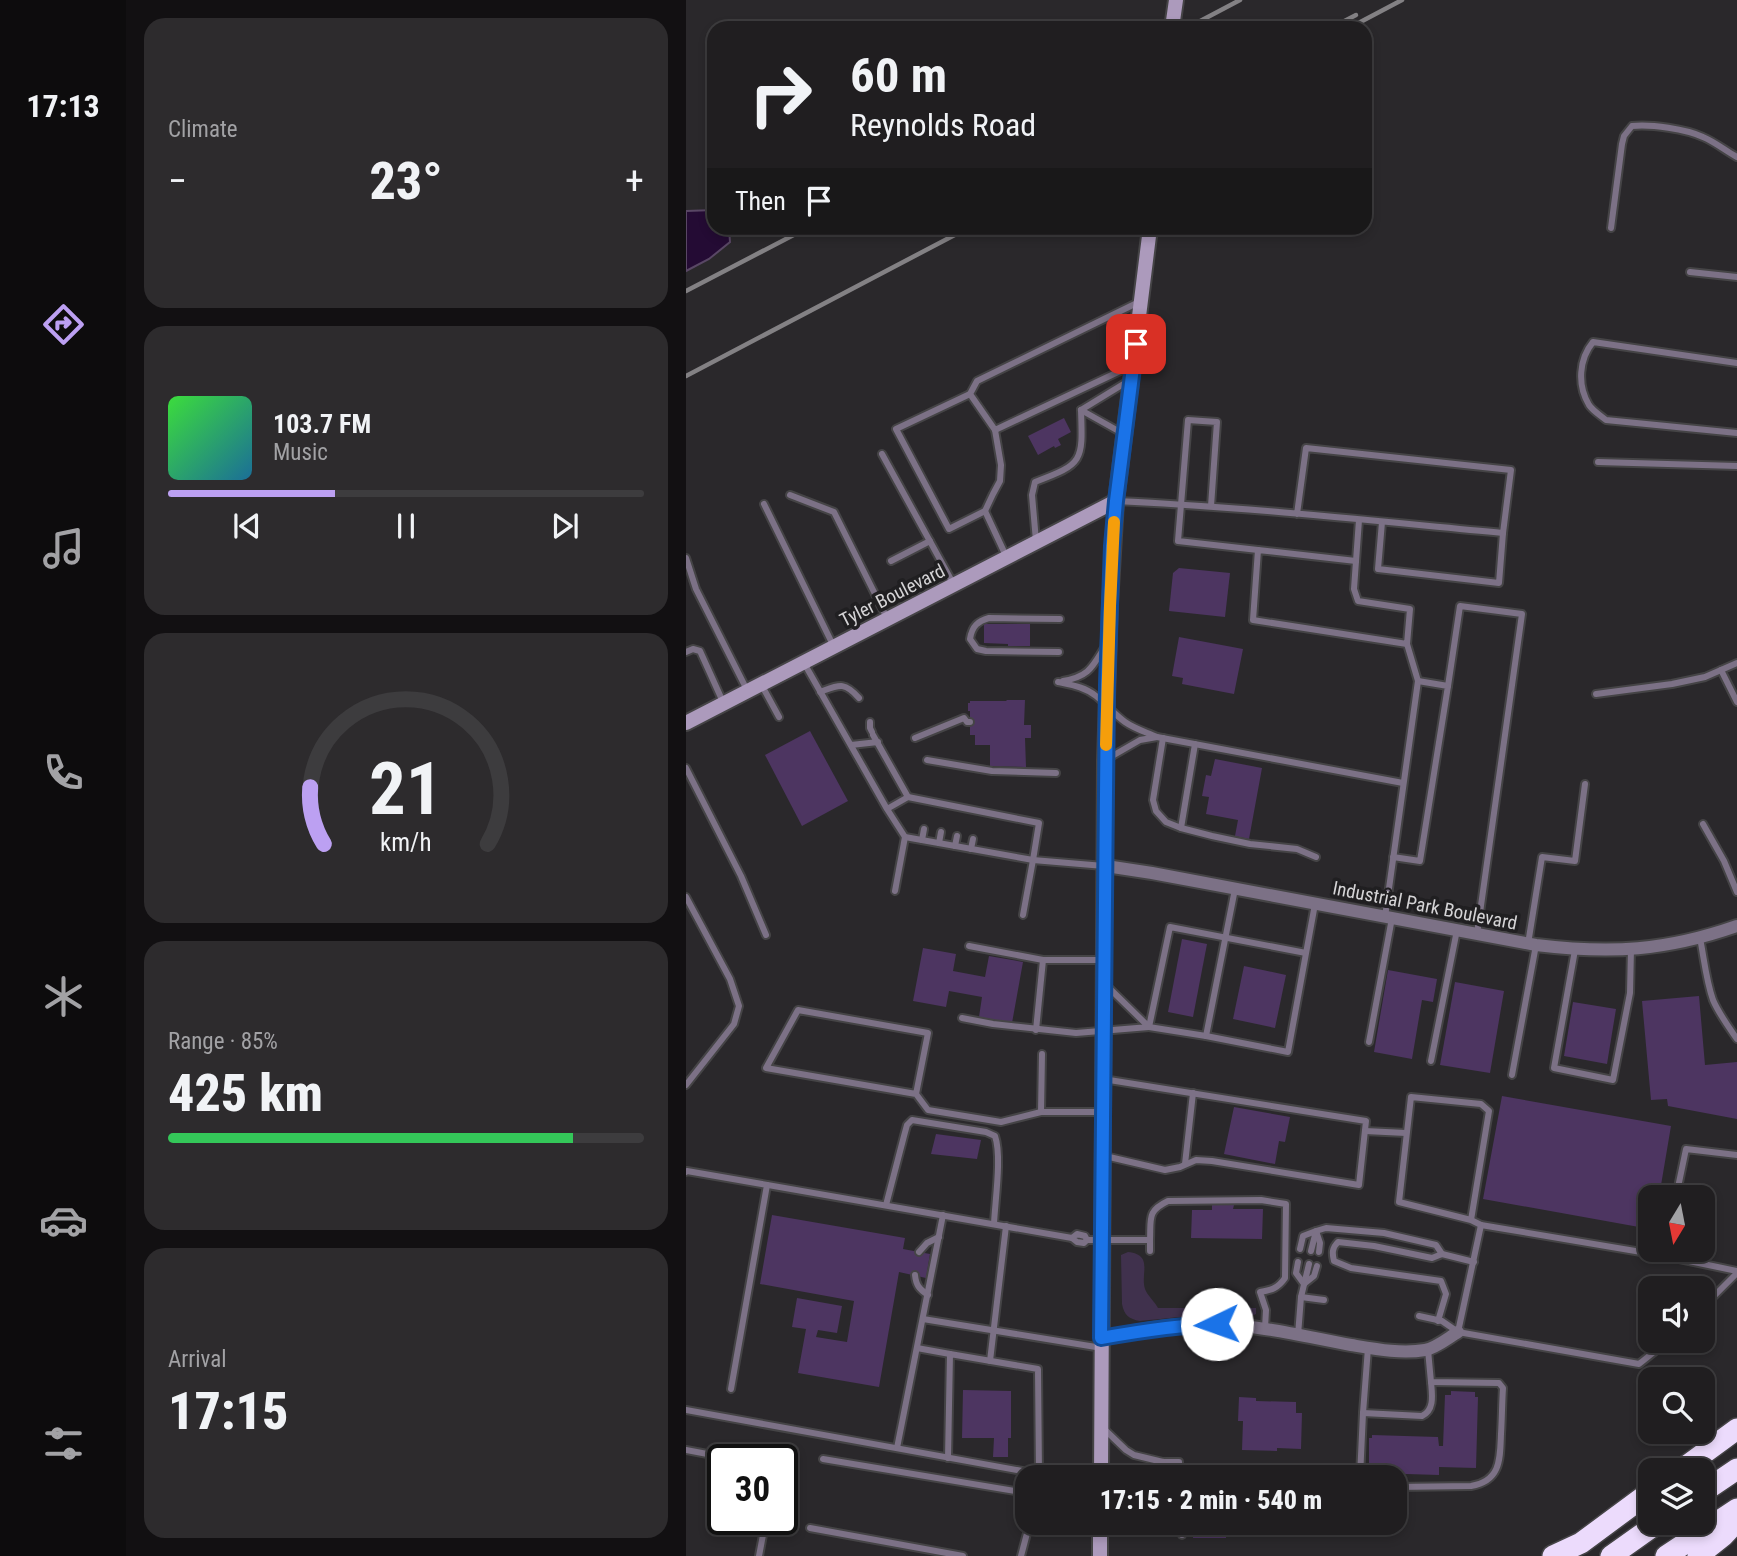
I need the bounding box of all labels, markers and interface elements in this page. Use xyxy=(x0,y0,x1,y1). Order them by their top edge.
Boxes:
text: 60 m xyxy=(850,47,947,104)
icon: right xyxy=(735,49,826,140)
text: 17:13 xyxy=(26,87,100,125)
text: Reynolds Road xyxy=(850,106,1036,144)
text: Climate xyxy=(168,116,238,143)
text: 23° xyxy=(369,151,443,212)
text: − xyxy=(168,159,187,203)
text: + xyxy=(625,159,644,203)
icon: arrive xyxy=(800,182,838,220)
text: Then xyxy=(735,186,786,216)
icon: directions xyxy=(39,300,88,349)
pin xyxy=(1106,314,1166,374)
icon: arrive xyxy=(1117,325,1155,363)
text: 103.7 FM xyxy=(273,409,371,439)
text: Music xyxy=(273,439,328,466)
icon: previous xyxy=(228,507,266,545)
icon: pause xyxy=(387,507,425,545)
icon: next xyxy=(546,507,584,545)
icon: music xyxy=(39,524,88,573)
street label: Tyler Boulevard xyxy=(836,559,949,632)
text: 21 xyxy=(369,746,443,832)
icon: phone xyxy=(39,748,88,797)
text: km/h xyxy=(380,828,432,857)
street label: Industrial Park Boulevard xyxy=(1331,876,1519,935)
icon: climate xyxy=(39,972,88,1021)
text: Range · 85% xyxy=(168,1028,278,1055)
text: 425 km xyxy=(168,1063,323,1124)
north arrow xyxy=(1638,1185,1715,1262)
map controls xyxy=(1638,1185,1715,1535)
icon: car xyxy=(39,1196,88,1245)
button: sound xyxy=(1638,1276,1715,1353)
position arrow xyxy=(1180,1287,1254,1361)
text: Arrival xyxy=(168,1346,227,1373)
button: search xyxy=(1638,1367,1715,1444)
text: 17:15 xyxy=(168,1381,288,1442)
icon: filters xyxy=(39,1419,88,1468)
speed limit sign: 30 xyxy=(707,1444,798,1535)
button: layers xyxy=(1638,1458,1715,1535)
text: 17:15 · 2 min · 540 m xyxy=(1100,1485,1322,1515)

